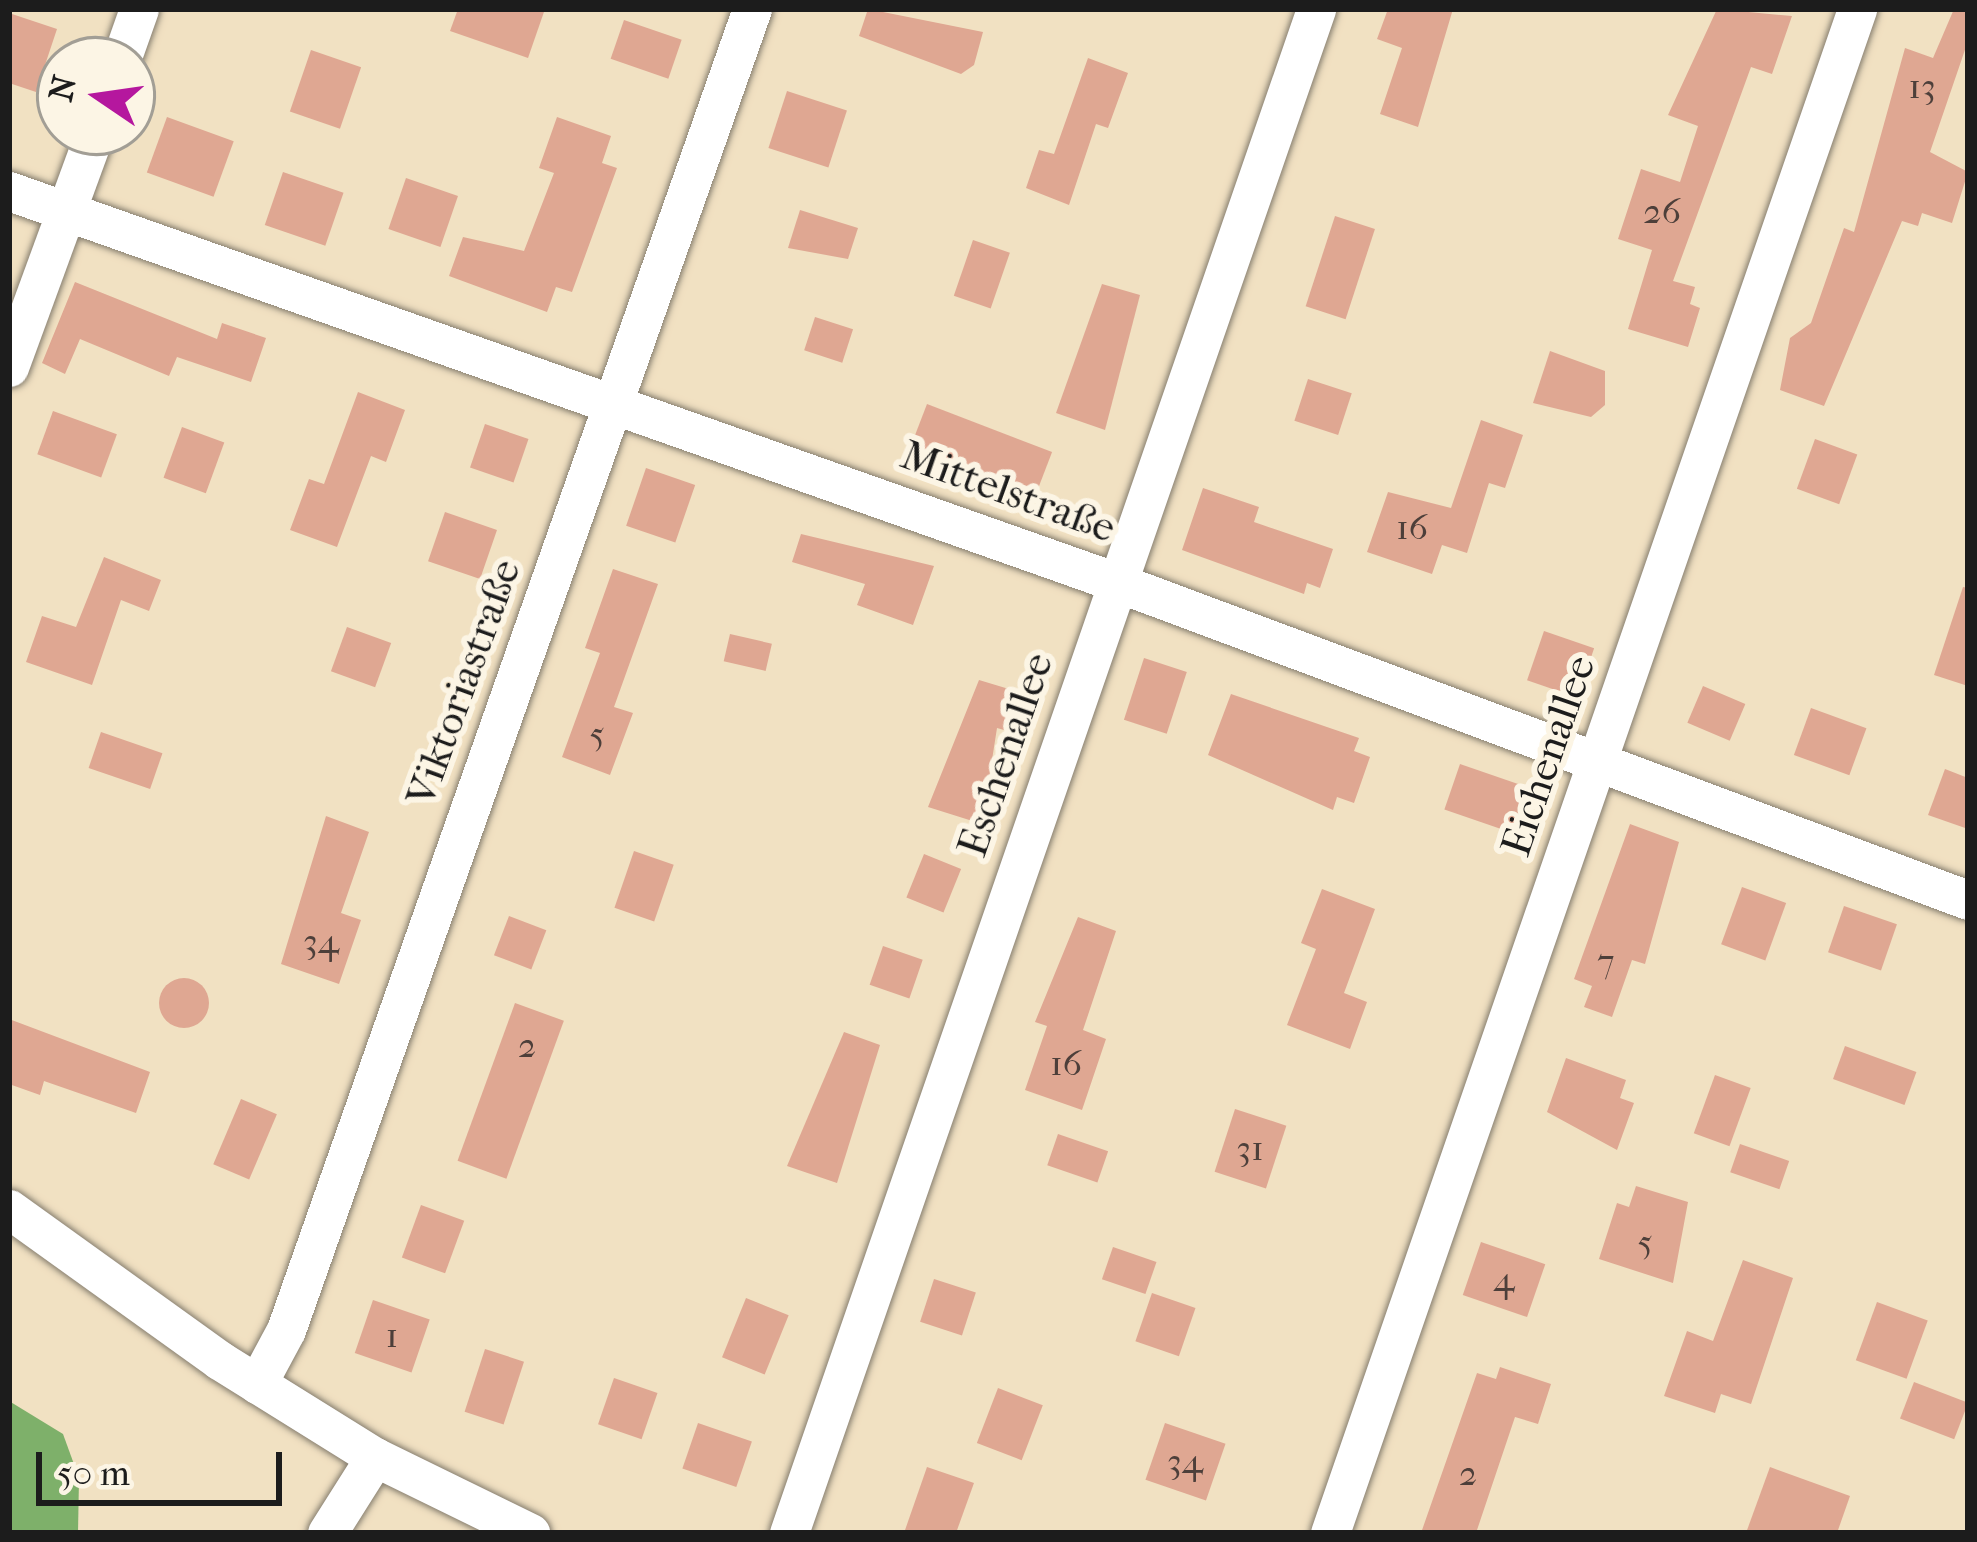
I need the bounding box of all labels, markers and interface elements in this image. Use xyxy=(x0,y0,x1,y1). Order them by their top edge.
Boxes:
north arrow xyxy=(36,36,156,156)
house number: 13 xyxy=(1908,65,1936,109)
text: N xyxy=(42,72,85,105)
house number: 26 xyxy=(1643,190,1681,234)
street label: Mittelstraße xyxy=(894,430,1122,554)
house number: 16 xyxy=(1396,506,1428,550)
street label: Viktoriastraße xyxy=(396,553,532,813)
street label: Eschenallee xyxy=(948,647,1064,863)
street label: Eichenallee xyxy=(1491,649,1607,863)
house number: 5 xyxy=(589,713,605,757)
house number: 34 xyxy=(303,920,339,964)
house number: 7 xyxy=(1597,940,1615,984)
house number: 2 xyxy=(518,1024,536,1068)
house number: 16 xyxy=(1050,1042,1082,1086)
house number: 31 xyxy=(1236,1127,1264,1171)
house number: 5 xyxy=(1637,1221,1653,1265)
house number: 4 xyxy=(1493,1258,1515,1302)
house number: 1 xyxy=(386,1314,398,1358)
scale bar xyxy=(42,1428,288,1502)
house number: 34 xyxy=(1167,1440,1203,1484)
text: 50 m xyxy=(57,1452,130,1494)
house number: 2 xyxy=(1459,1452,1477,1496)

